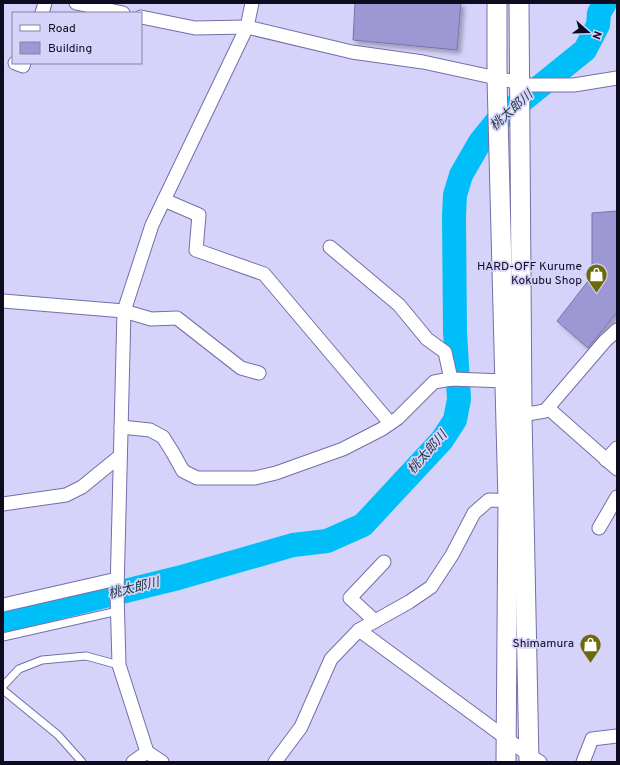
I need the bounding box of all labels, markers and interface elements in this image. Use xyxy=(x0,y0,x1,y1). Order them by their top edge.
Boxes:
legend xyxy=(12,12,142,64)
north arrow xyxy=(568,12,608,52)
text: Road xyxy=(48,21,76,37)
text: N xyxy=(589,29,604,41)
text: Building xyxy=(48,41,92,57)
water label: 桃太郎川 xyxy=(487,86,538,134)
place label: HARD-OFF Kurume Kokubu Shop xyxy=(477,259,582,289)
shop icon: HARD-OFF Kurume Kokubu Shop xyxy=(584,261,610,294)
water label: 桃太郎川 xyxy=(405,427,452,478)
water label: 桃太郎川 xyxy=(107,574,163,603)
shop icon: Shimamura xyxy=(577,631,603,664)
place label: Shimamura xyxy=(513,636,574,652)

